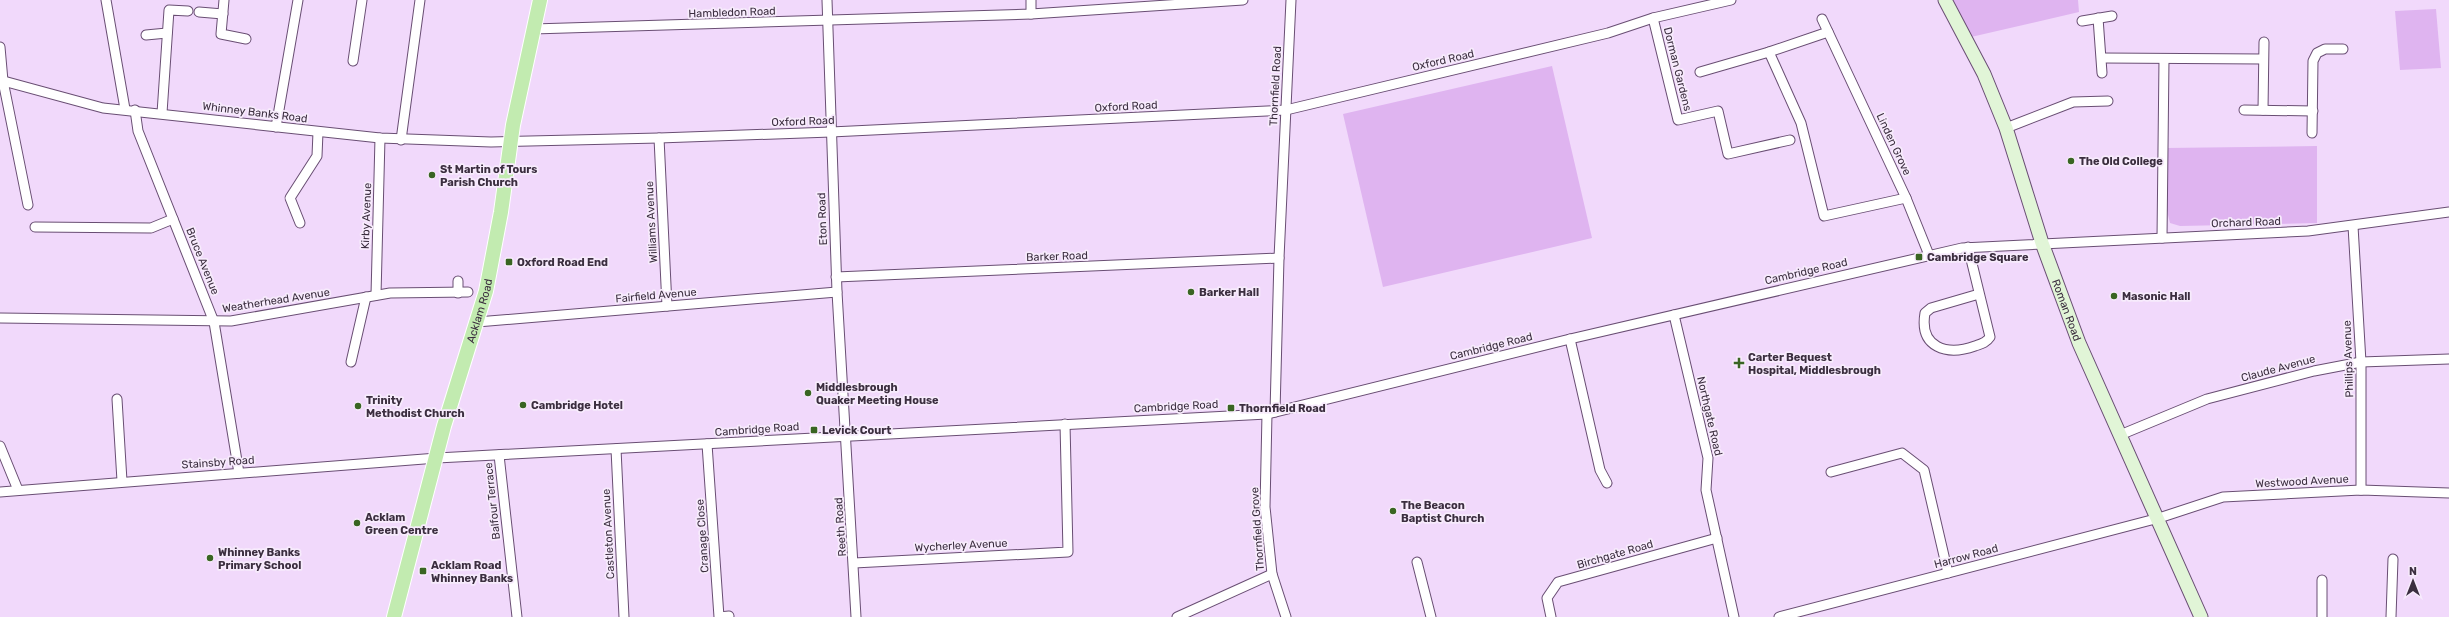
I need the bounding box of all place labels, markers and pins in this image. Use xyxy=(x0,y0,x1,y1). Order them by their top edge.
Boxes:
place label: The Old College xyxy=(2079,155,2163,168)
marker: The Old College xyxy=(2066,156,2076,166)
place label: St Martin of Tours Parish Church xyxy=(440,163,537,189)
marker: St Martin of Tours Parish Church xyxy=(427,170,437,180)
place label: Cambridge Square xyxy=(1927,251,2029,264)
marker: Cambridge Square xyxy=(1914,252,1924,262)
place label: Oxford Road End xyxy=(517,256,608,269)
marker: Oxford Road End xyxy=(504,257,514,267)
place label: Barker Hall xyxy=(1199,286,1259,299)
marker: Barker Hall xyxy=(1186,287,1196,297)
place label: Masonic Hall xyxy=(2122,290,2190,303)
marker: Masonic Hall xyxy=(2109,291,2119,301)
place label: Carter Bequest Hospital, Middlesbrough xyxy=(1748,351,1881,377)
marker: Carter Bequest Hospital, Middlesbrough xyxy=(1733,357,1745,369)
place label: Middlesbrough Quaker Meeting House xyxy=(816,381,939,407)
marker: Middlesbrough Quaker Meeting House xyxy=(803,388,813,398)
place label: Trinity Methodist Church xyxy=(366,394,465,420)
place label: Cambridge Hotel xyxy=(531,399,623,412)
marker: Cambridge Hotel xyxy=(518,400,528,410)
marker: Trinity Methodist Church xyxy=(353,401,363,411)
place label: Thornfield Road xyxy=(1239,402,1326,415)
marker: Thornfield Road xyxy=(1226,403,1236,413)
place label: Levick Court xyxy=(822,424,891,437)
marker: Levick Court xyxy=(809,425,819,435)
place label: The Beacon Baptist Church xyxy=(1401,499,1484,525)
marker: The Beacon Baptist Church xyxy=(1388,506,1398,516)
place label: Acklam Green Centre xyxy=(365,511,439,537)
marker: Acklam Green Centre xyxy=(352,518,362,528)
place label: Whinney Banks Primary School xyxy=(218,546,301,572)
marker: Whinney Banks Primary School xyxy=(205,553,215,563)
place label: Acklam Road Whinney Banks xyxy=(431,559,513,585)
marker: Acklam Road Whinney Banks xyxy=(418,566,428,576)

